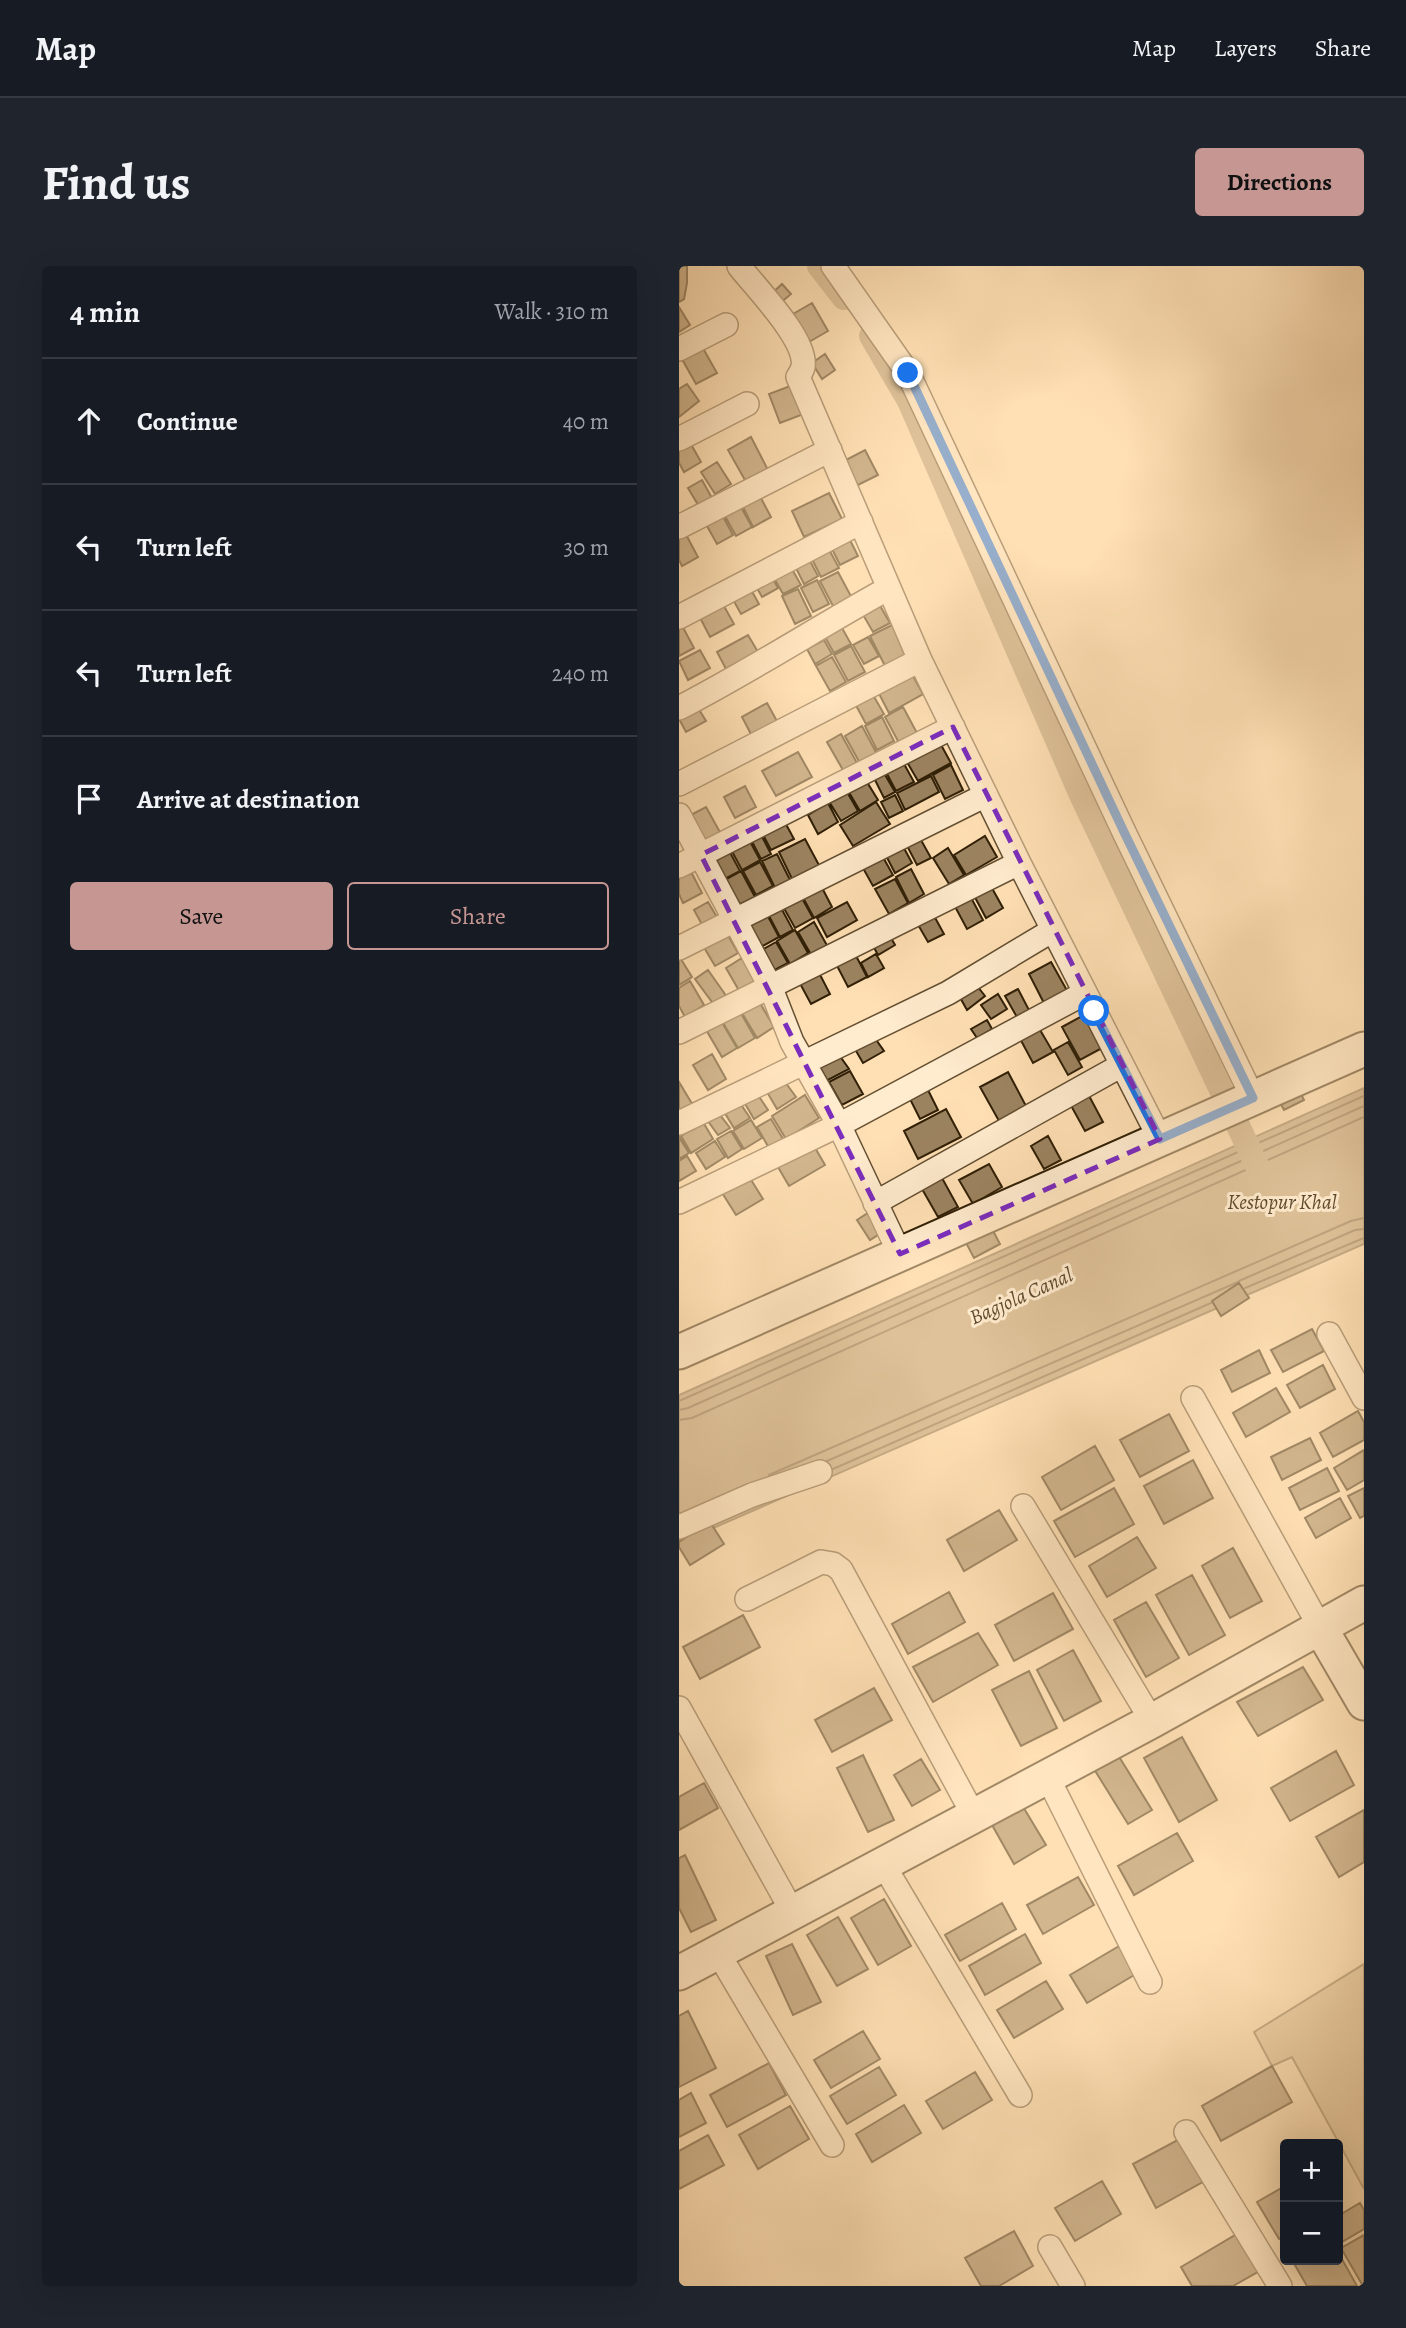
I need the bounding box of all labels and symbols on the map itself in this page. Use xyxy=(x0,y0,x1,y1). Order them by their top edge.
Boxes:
route end xyxy=(892,357,923,388)
route start xyxy=(1078,995,1109,1026)
water label: Kestopur Khal xyxy=(1227,1188,1338,1216)
water label: Bagjola Canal xyxy=(965,1260,1078,1331)

